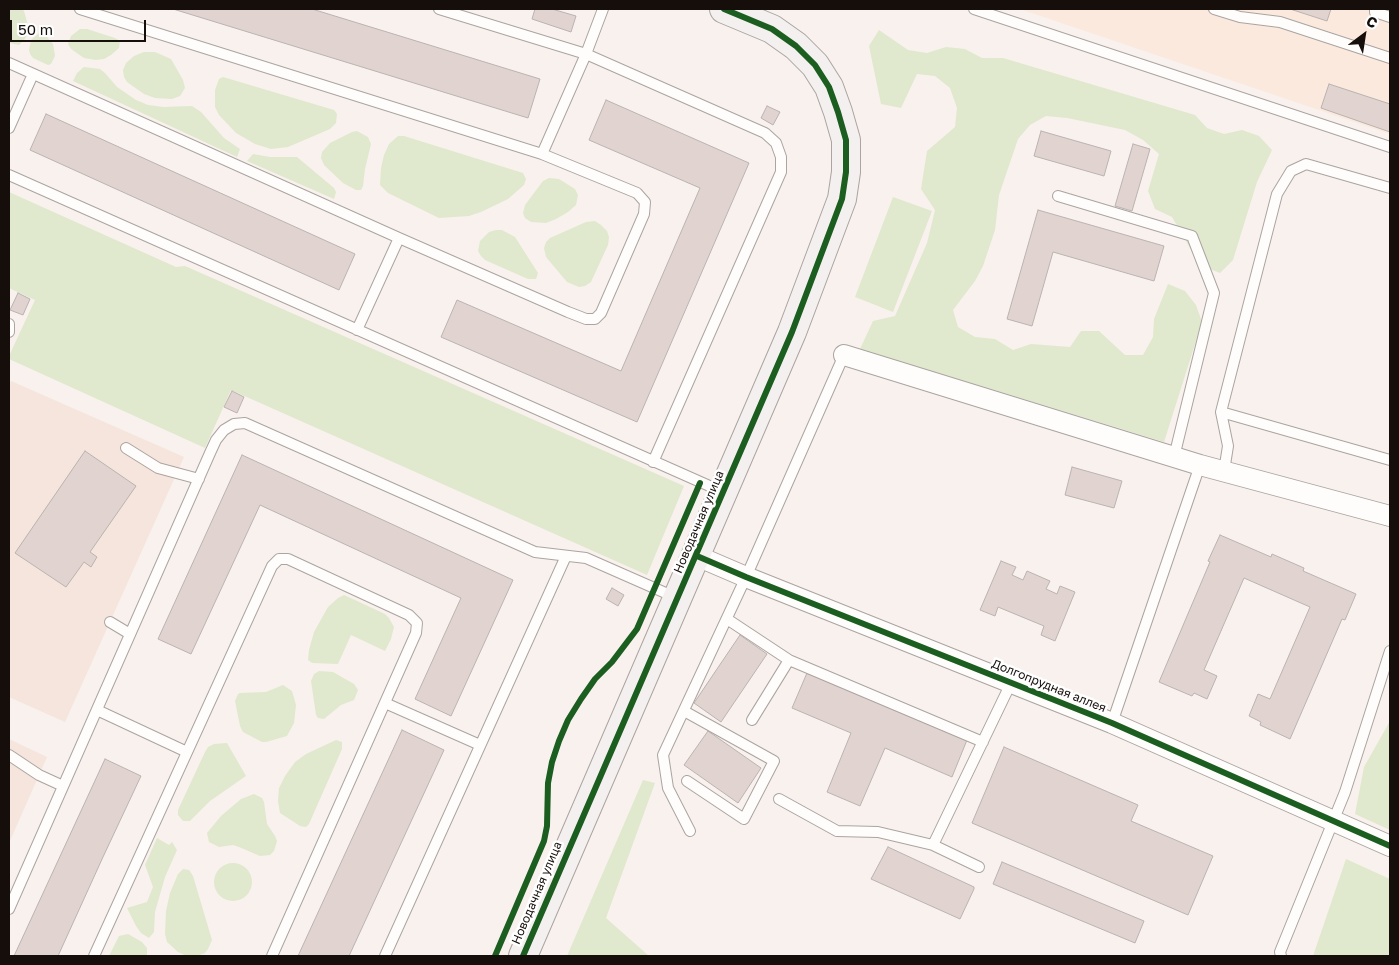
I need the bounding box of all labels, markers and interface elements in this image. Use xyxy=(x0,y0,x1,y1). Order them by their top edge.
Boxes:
scale bar xyxy=(12,10,149,42)
north arrow xyxy=(1339,10,1389,60)
text: С xyxy=(1363,12,1381,32)
text: 50 m xyxy=(18,20,53,38)
street label: Новодачная улица xyxy=(671,469,727,575)
street label: Долгопрудная аллея xyxy=(990,656,1108,716)
street label: Новодачная улица xyxy=(509,840,565,946)

